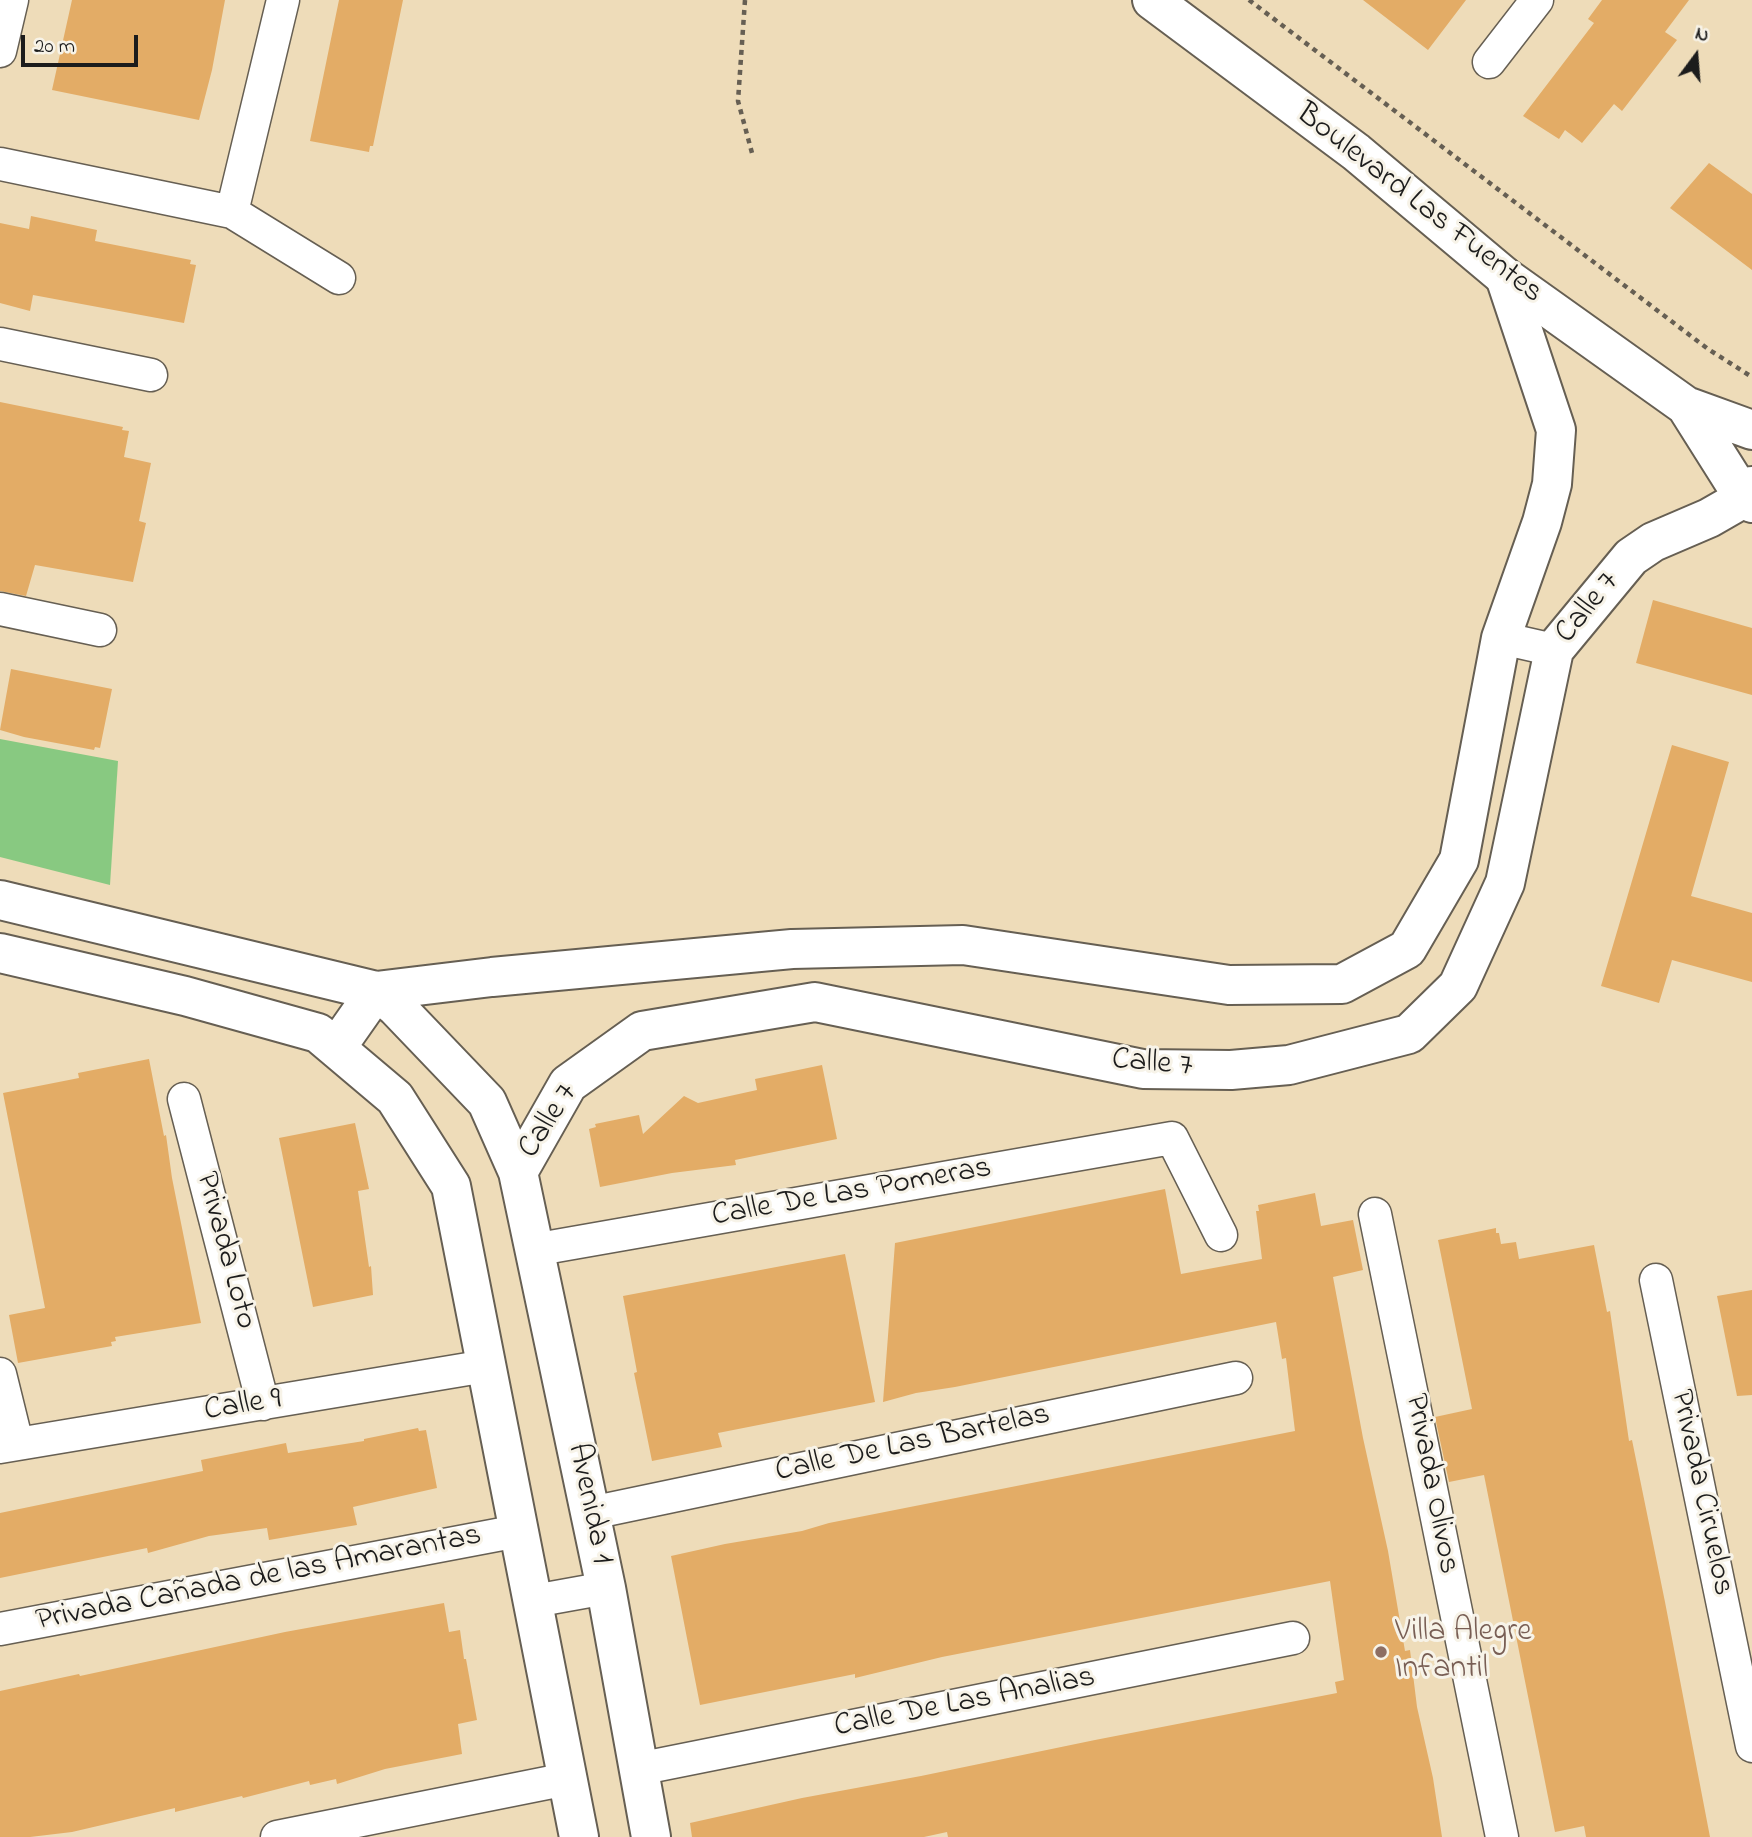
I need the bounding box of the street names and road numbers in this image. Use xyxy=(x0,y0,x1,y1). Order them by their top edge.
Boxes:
street label: Boulevard Las Fuentes xyxy=(1287,97,1549,313)
street label: Calle 7 xyxy=(1549,565,1629,653)
street label: Calle 7 xyxy=(1110,1042,1194,1088)
street label: Calle 7 xyxy=(512,1078,588,1166)
street label: Calle De Las Pomeras xyxy=(709,1151,995,1237)
street label: Privada Loto xyxy=(185,1168,263,1334)
street label: Calle 9 xyxy=(202,1382,284,1432)
street label: Privada Ciruelos xyxy=(1659,1387,1741,1599)
street label: Privada Olivos xyxy=(1394,1391,1466,1577)
street label: Calle De Las Bartelas xyxy=(772,1397,1054,1493)
street label: Avenida 1 xyxy=(557,1440,619,1568)
street label: Privada Cañada de las Amarantas xyxy=(33,1518,485,1642)
street label: Calle De Las Analias xyxy=(831,1660,1099,1748)

